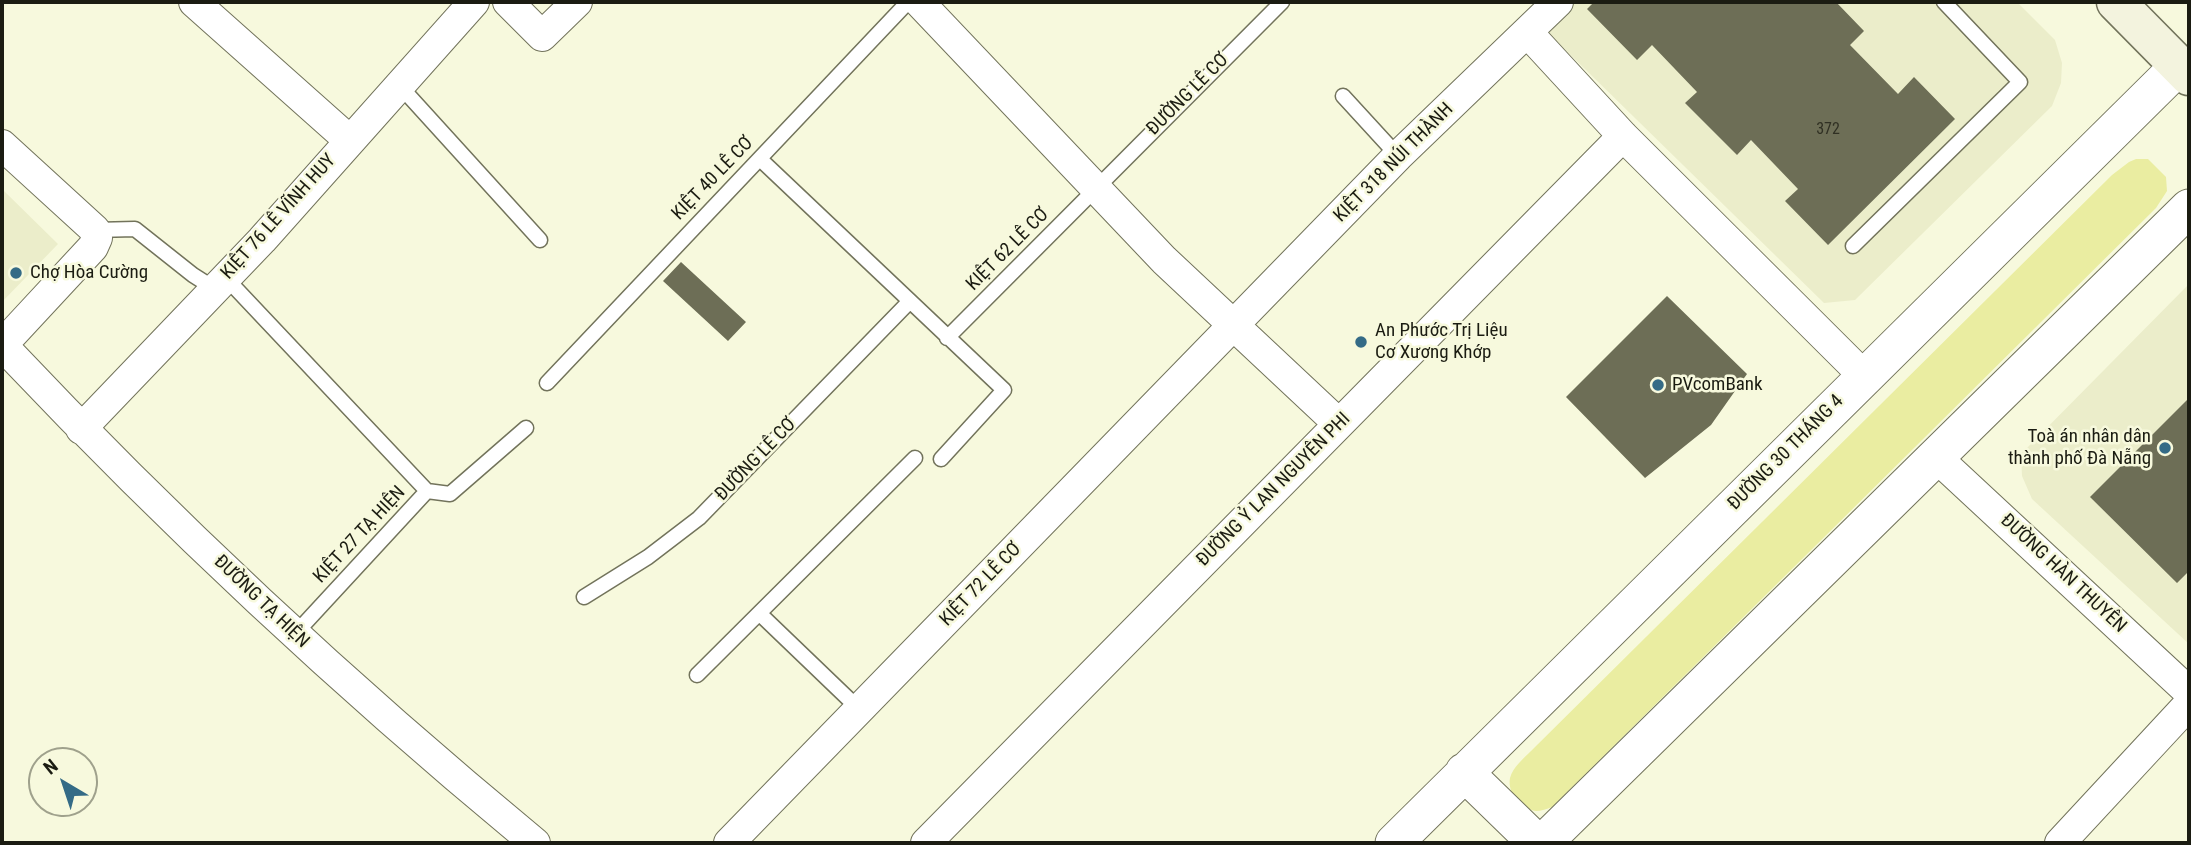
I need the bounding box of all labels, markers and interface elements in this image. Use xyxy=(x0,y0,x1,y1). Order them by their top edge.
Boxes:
street label: ĐƯỜNG LÊ CƠ xyxy=(1142,49,1234,141)
street label: KIỆT 318 NÚI THÀNH xyxy=(1330,99,1458,227)
house number: 372 xyxy=(1816,120,1840,140)
street label: KIỆT 40 LÊ CƠ xyxy=(668,133,758,225)
street label: KIỆT 76 LÊ VĨNH HUY xyxy=(217,150,341,284)
street label: KIỆT 62 LÊ CƠ xyxy=(962,204,1054,296)
place label: Chợ Hòa Cường xyxy=(30,262,148,284)
marker: Chợ Hòa Cường xyxy=(8,265,24,281)
place label: An Phước Trị Liệu Cơ Xương Khớp xyxy=(1375,320,1508,364)
marker: An Phước Trị Liệu Cơ Xương Khớp xyxy=(1353,334,1369,350)
place label: PVcomBank xyxy=(1672,374,1763,396)
marker: PVcomBank xyxy=(1650,377,1666,393)
street label: ĐƯỜNG 30 THÁNG 4 xyxy=(1724,391,1848,515)
street label: ĐƯỜNG Ỷ LAN NGUYÊN PHI xyxy=(1192,408,1356,572)
street label: ĐƯỜNG LÊ CƠ xyxy=(711,414,801,506)
place label: Toà án nhân dân thành phố Đà Nẵng xyxy=(2008,426,2151,470)
marker: Toà án nhân dân thành phố Đà Nẵng xyxy=(2157,440,2173,456)
street label: KIỆT 27 TẠ HIỆN xyxy=(309,482,411,588)
street label: ĐƯỜNG HÀN THUYÊN xyxy=(1995,510,2131,638)
street label: KIỆT 72 LÊ CƠ xyxy=(936,539,1026,631)
street label: ĐƯỜNG TẠ HIỆN xyxy=(209,551,313,653)
north arrow xyxy=(28,747,98,817)
text: N xyxy=(39,754,62,779)

